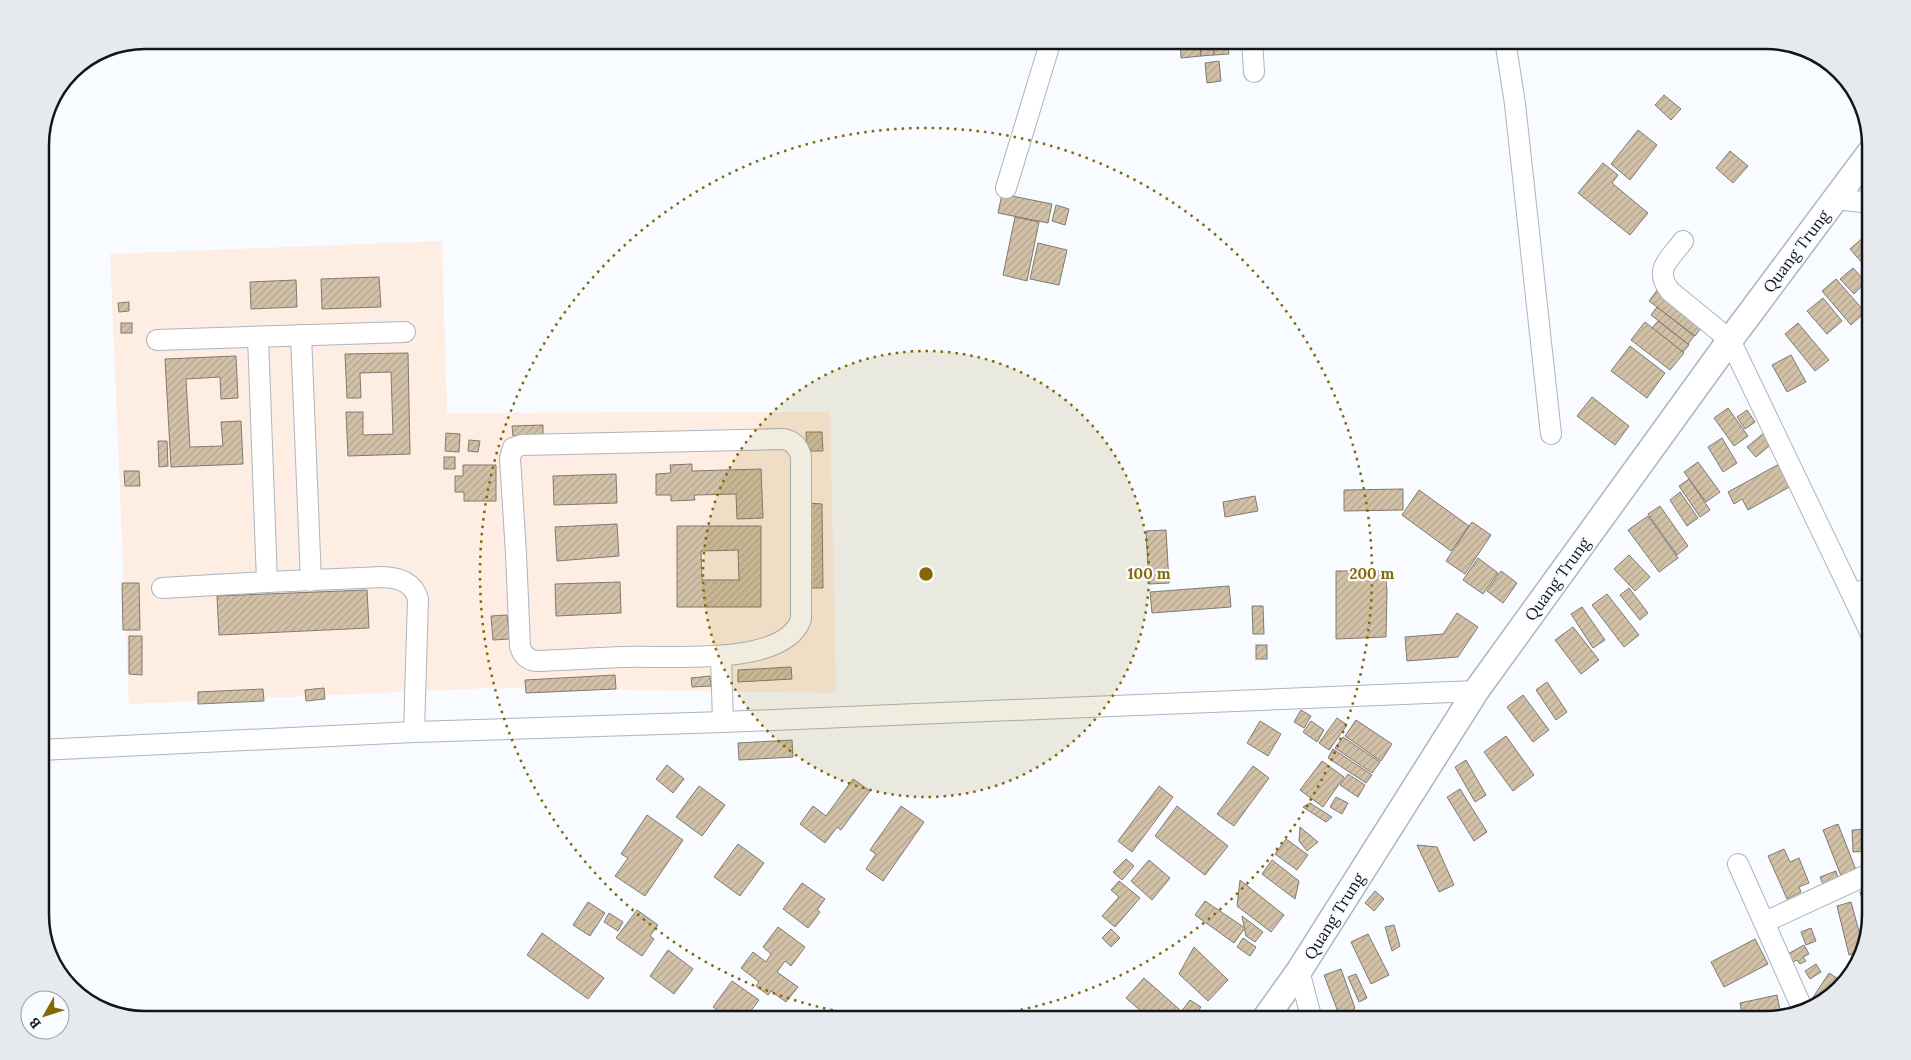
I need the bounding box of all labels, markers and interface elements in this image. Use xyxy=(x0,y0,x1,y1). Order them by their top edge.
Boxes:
street label: Quang Trung xyxy=(1758,205,1834,296)
street label: Quang Trung xyxy=(1520,532,1595,625)
text: 100 m xyxy=(1128,564,1171,583)
text: 200 m xyxy=(1350,564,1395,583)
centre of rings xyxy=(917,565,935,583)
street label: Quang Trung xyxy=(1299,868,1369,963)
north arrow xyxy=(20,990,70,1040)
text: B xyxy=(25,1014,45,1032)

